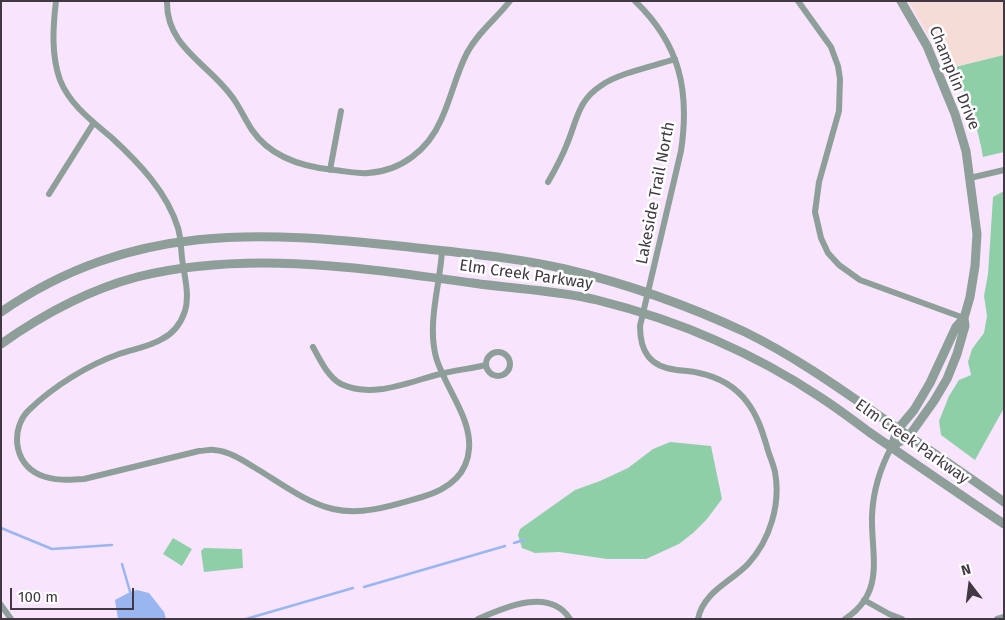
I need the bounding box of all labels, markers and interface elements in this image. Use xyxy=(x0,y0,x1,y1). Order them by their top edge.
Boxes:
street label: Champlin Drive xyxy=(924,23,984,133)
street label: Lakeside Trail North xyxy=(633,120,679,266)
street label: Elm Creek Parkway xyxy=(458,256,594,294)
street label: Elm Creek Parkway xyxy=(851,396,973,488)
north arrow xyxy=(945,560,995,610)
text: N xyxy=(959,561,973,579)
scale bar xyxy=(12,578,136,610)
text: 100 m xyxy=(18,588,58,606)

